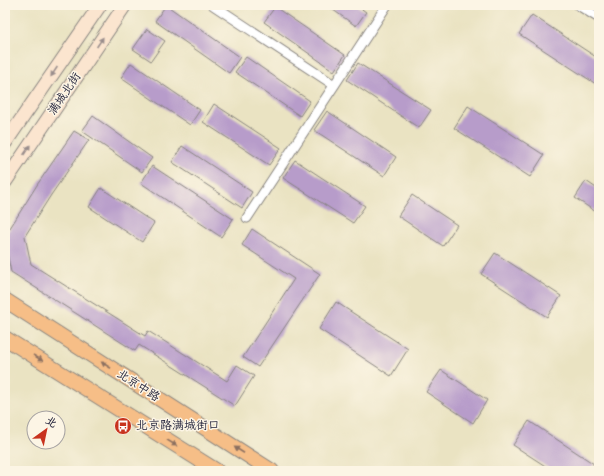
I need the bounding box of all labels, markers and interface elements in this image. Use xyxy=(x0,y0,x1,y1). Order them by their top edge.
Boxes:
one-way arrow xyxy=(96,37,104,48)
one-way arrow xyxy=(50,67,58,77)
street label: 满城北街 xyxy=(45,70,85,118)
one-way arrow xyxy=(23,145,31,155)
one-way arrow xyxy=(32,355,44,362)
one-way arrow xyxy=(101,361,111,369)
street label: 北京中路 xyxy=(114,366,162,406)
north arrow xyxy=(26,410,66,450)
text: 北 xyxy=(42,414,59,431)
bus stop icon: 北京路满城街口 xyxy=(113,416,133,436)
place label: 北京路满城街口 xyxy=(136,418,220,434)
one-way arrow xyxy=(166,439,178,446)
one-way arrow xyxy=(234,446,244,454)

